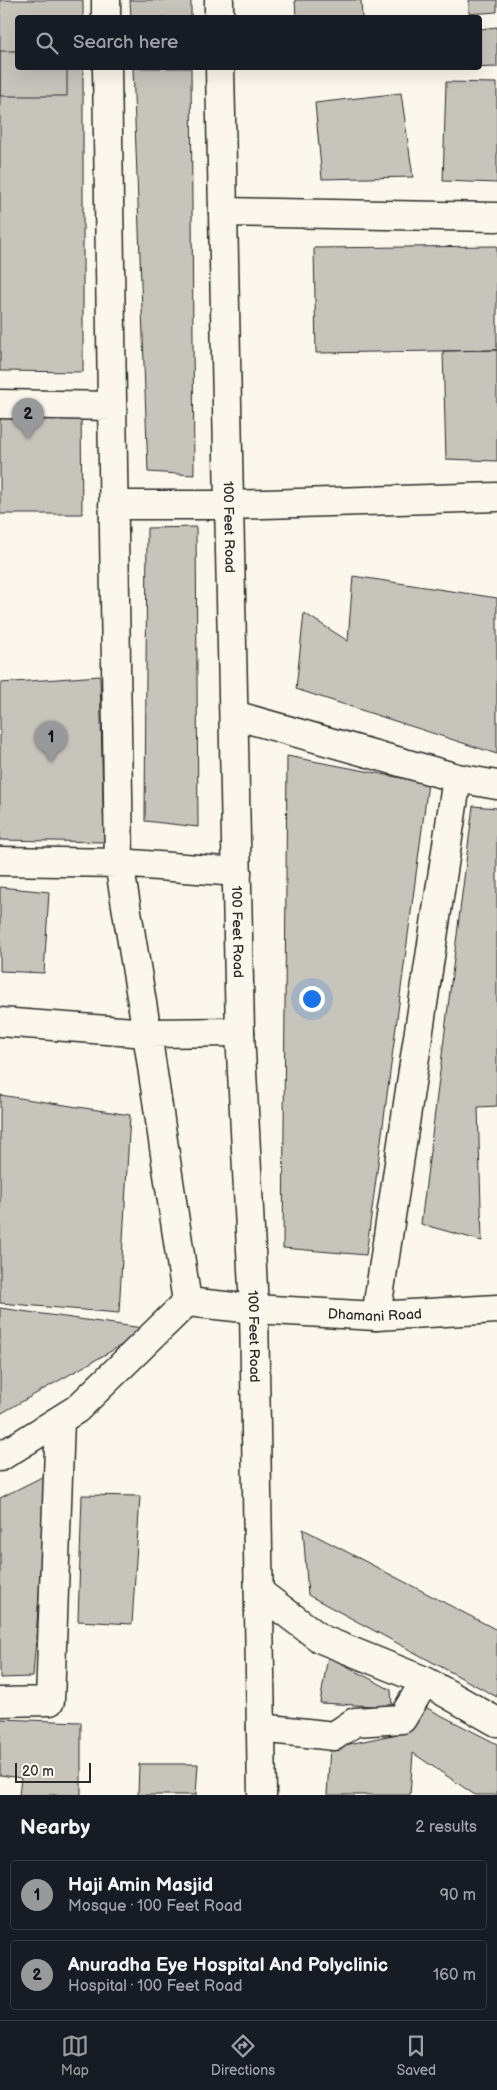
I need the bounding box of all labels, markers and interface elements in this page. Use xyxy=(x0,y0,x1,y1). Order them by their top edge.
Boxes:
search box xyxy=(15,15,482,70)
icon: search xyxy=(33,29,61,57)
text: Search here xyxy=(73,31,178,54)
pin: 2 xyxy=(12,398,44,439)
street label: 100 Feet Road xyxy=(220,481,238,573)
pin: 1 xyxy=(35,721,67,762)
street label: 100 Feet Road xyxy=(228,886,247,978)
your location xyxy=(299,986,325,1012)
street label: 100 Feet Road xyxy=(244,1290,263,1383)
street label: Dhamani Road xyxy=(327,1305,422,1325)
scale bar xyxy=(15,1760,91,1783)
text: 20 m xyxy=(22,1763,54,1780)
text: Nearby xyxy=(20,1815,90,1840)
text: 2 results xyxy=(415,1818,477,1837)
text: Haji Amin Masjid xyxy=(68,1874,213,1897)
text: 1 xyxy=(34,1886,40,1905)
text: 90 m xyxy=(440,1886,476,1905)
text: Mosque · 100 Feet Road xyxy=(68,1897,242,1916)
text: Anuradha Eye Hospital And Polyclinic xyxy=(68,1954,388,1977)
text: 2 xyxy=(32,1966,42,1985)
text: 160 m xyxy=(433,1966,476,1985)
text: Hospital · 100 Feet Road xyxy=(68,1977,243,1996)
tab: Map xyxy=(61,2032,89,2079)
tab: Directions xyxy=(211,2032,275,2079)
tab: Saved xyxy=(397,2032,436,2079)

